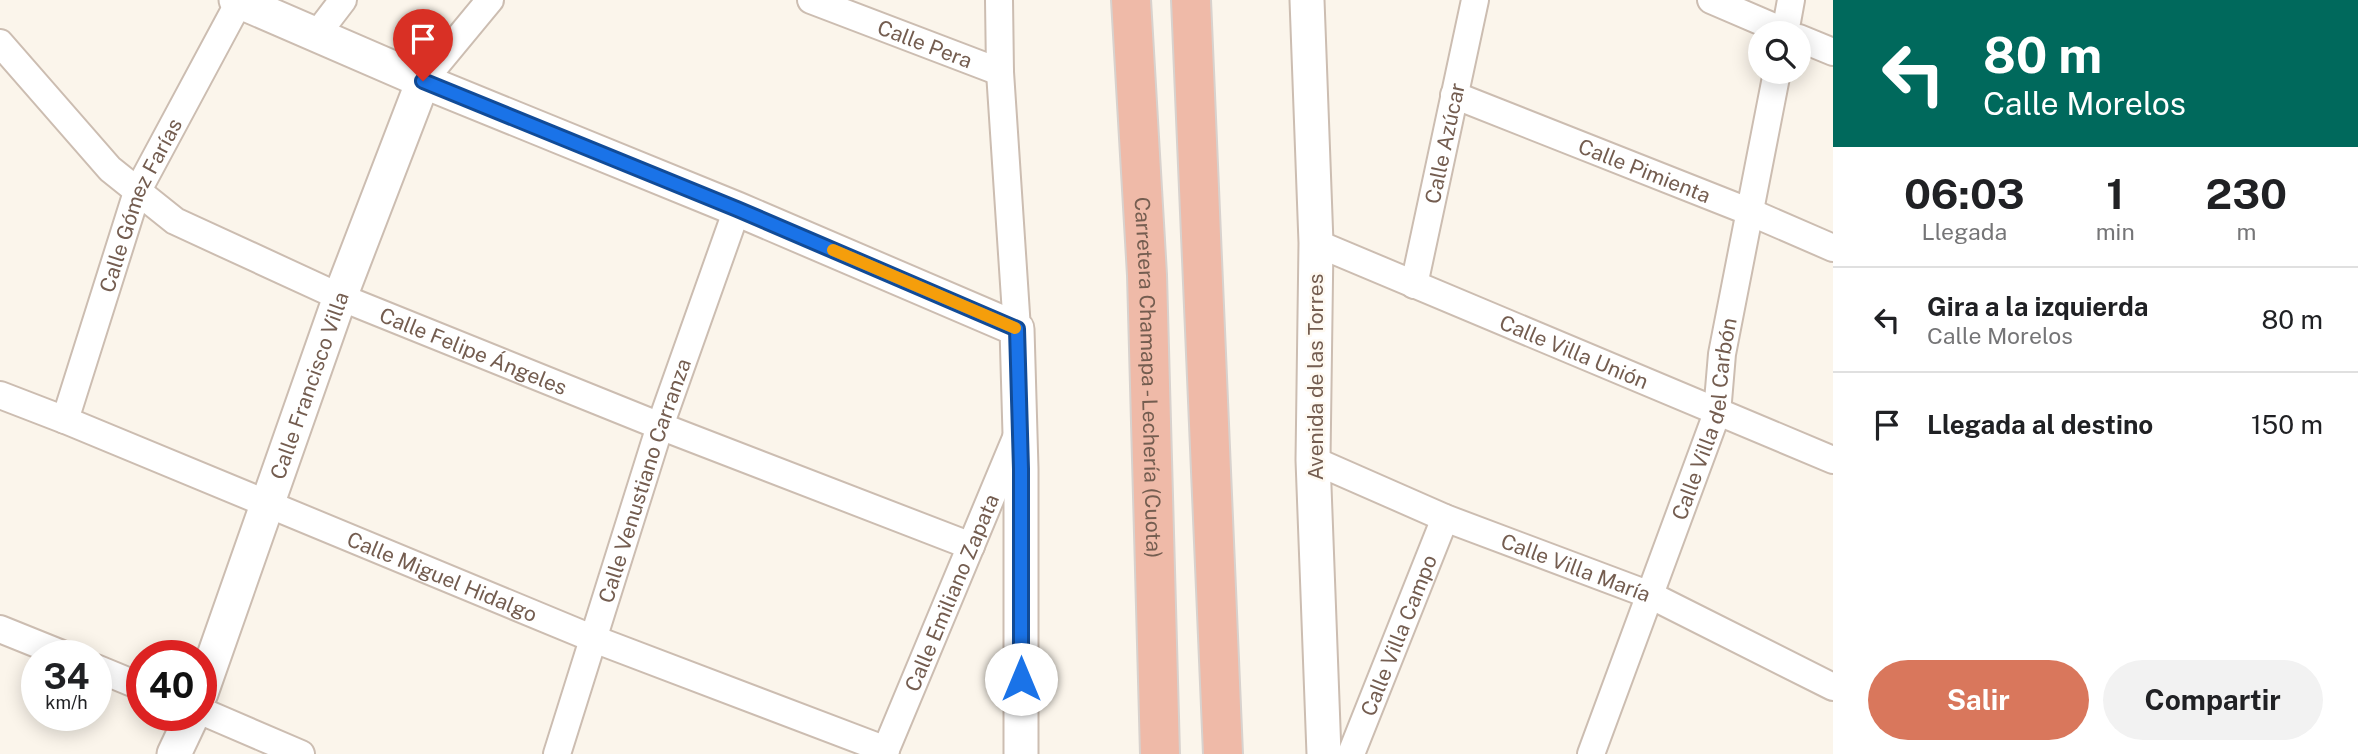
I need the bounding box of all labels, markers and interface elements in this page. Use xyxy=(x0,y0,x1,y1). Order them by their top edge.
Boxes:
pin xyxy=(393,9,453,81)
street label: Calle Pera xyxy=(874,14,976,73)
icon: arrive xyxy=(404,20,442,58)
map controls xyxy=(1748,21,1811,84)
button: search xyxy=(1748,21,1811,84)
text: 80 m xyxy=(1983,26,2102,84)
icon: left xyxy=(1868,28,1959,119)
street label: Calle Azúcar xyxy=(1419,80,1469,206)
text: Calle Morelos xyxy=(1983,85,2186,122)
street label: Calle Gómez Farías xyxy=(94,114,187,295)
street label: Calle Pimienta xyxy=(1575,133,1714,208)
text: 06:03 xyxy=(1904,169,2025,218)
text: 1 xyxy=(2106,169,2124,218)
text: 230 xyxy=(2206,169,2287,218)
street label: Carretera Chamapa - Lechería (Cuota) xyxy=(1130,196,1167,559)
text: Llegada xyxy=(1921,218,2007,245)
text: min xyxy=(2096,218,2135,245)
text: m xyxy=(2236,218,2256,245)
street label: Avenida de las Torres xyxy=(1303,274,1328,480)
street label: Calle Francisco Villa xyxy=(265,288,353,483)
text: Gira a la izquierda xyxy=(1927,291,2149,322)
icon: left xyxy=(1868,301,1906,339)
street label: Calle Felipe Ángeles xyxy=(376,302,571,400)
text: 80 m xyxy=(2262,304,2323,335)
street label: Calle Villa Unión xyxy=(1496,309,1652,394)
street label: Calle Villa del Carbón xyxy=(1666,315,1741,523)
text: Calle Morelos xyxy=(1927,322,2073,349)
street label: Calle Venustiano Carranza xyxy=(593,355,696,606)
icon: arrive xyxy=(1868,406,1906,444)
text: Llegada al destino xyxy=(1927,409,2153,440)
text: 150 m xyxy=(2251,409,2323,440)
street label: Calle Emiliano Zapata xyxy=(899,490,1004,695)
street label: Calle Miguel Hidalgo xyxy=(343,526,541,627)
street label: Calle Villa María xyxy=(1498,528,1654,607)
street label: Calle Villa Campo xyxy=(1355,551,1442,719)
speed limit sign: 40 xyxy=(126,640,217,731)
position arrow xyxy=(984,642,1058,716)
text: 34 xyxy=(43,656,90,697)
button: Salir xyxy=(1868,660,2089,740)
button: Compartir xyxy=(2103,660,2323,740)
text: km/h xyxy=(45,692,88,713)

